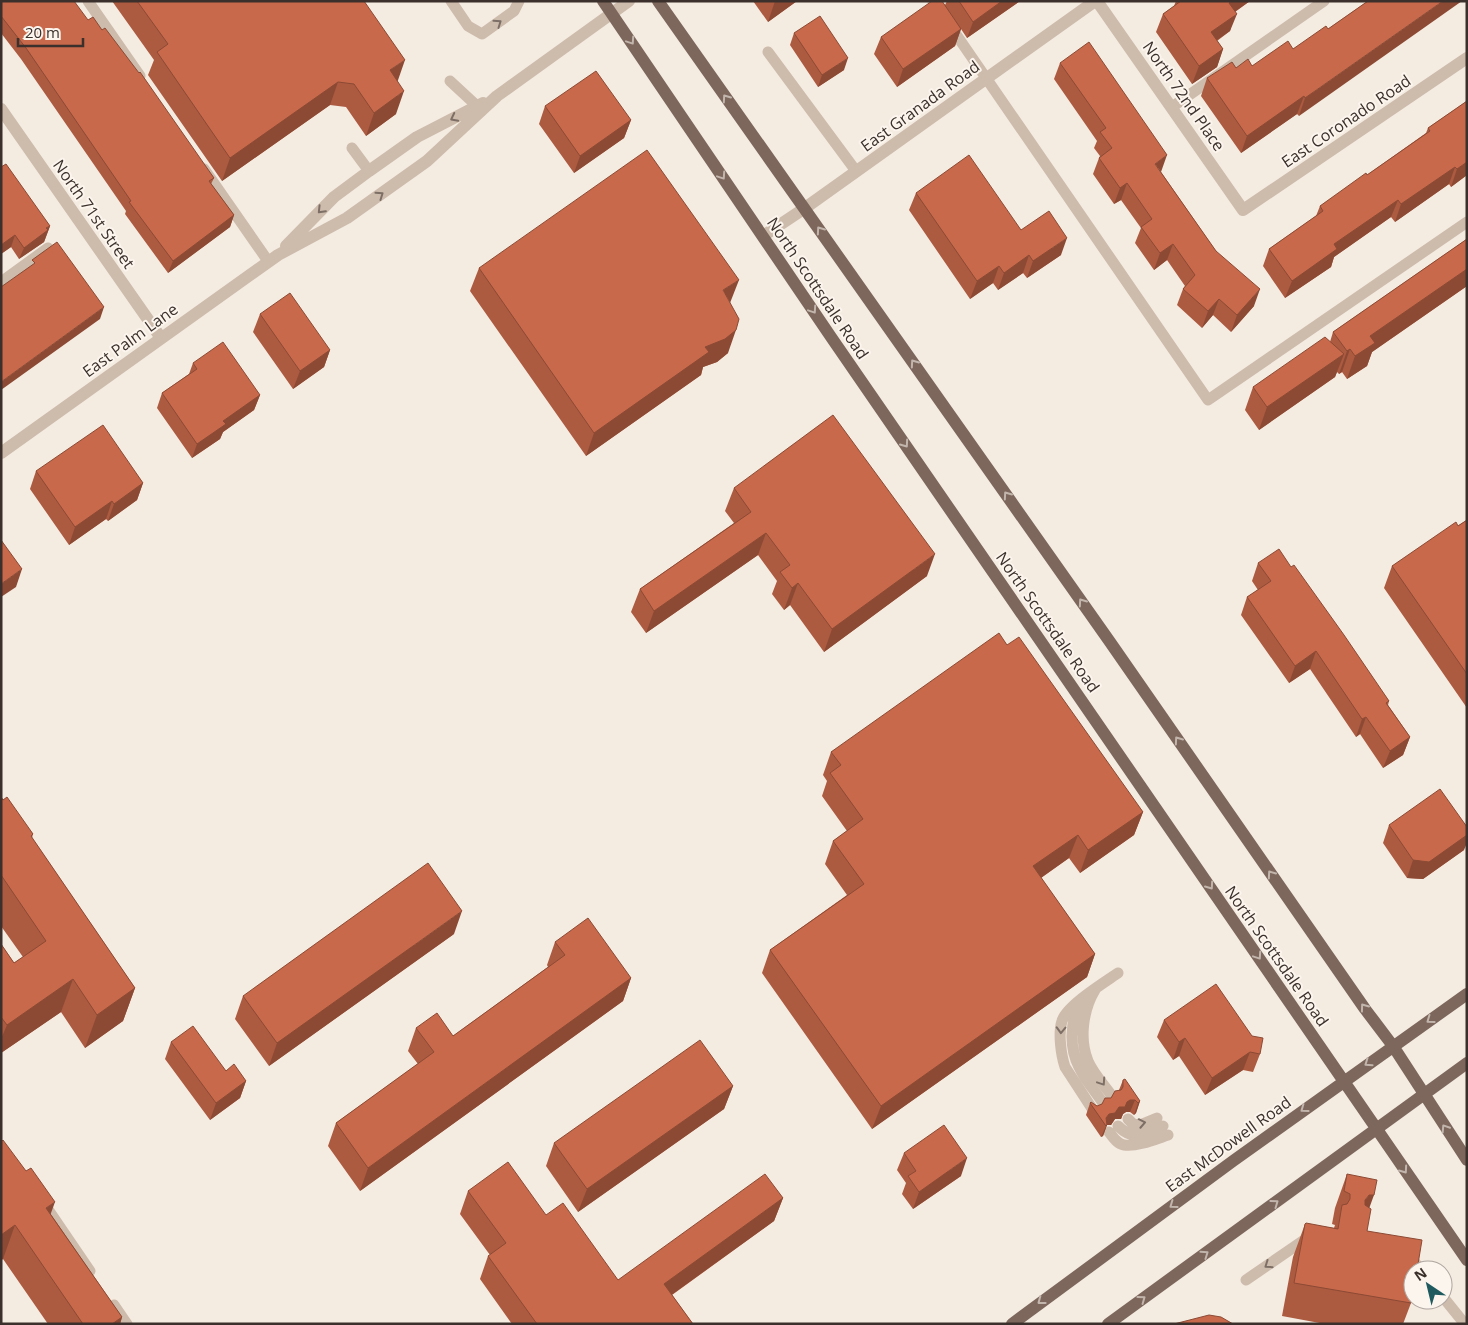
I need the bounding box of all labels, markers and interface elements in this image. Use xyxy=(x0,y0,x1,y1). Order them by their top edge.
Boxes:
scale bar xyxy=(18,15,82,47)
one-way arrow xyxy=(492,20,502,29)
text: 20 m xyxy=(25,22,60,42)
one-way arrow xyxy=(625,36,634,45)
street label: North 72nd Place xyxy=(1138,37,1230,155)
street label: East Granada Road xyxy=(856,55,984,157)
street label: East Coronado Road xyxy=(1277,69,1415,173)
one-way arrow xyxy=(723,94,732,103)
one-way arrow xyxy=(450,112,459,122)
street label: North 71st Street xyxy=(48,155,140,273)
one-way arrow xyxy=(716,170,725,180)
one-way arrow xyxy=(374,192,383,200)
one-way arrow xyxy=(318,204,327,213)
street label: North Scottsdale Road xyxy=(762,213,874,363)
one-way arrow xyxy=(817,226,826,236)
street label: East Palm Lane xyxy=(78,298,182,382)
one-way arrow xyxy=(807,304,816,314)
one-way arrow xyxy=(911,359,920,369)
one-way arrow xyxy=(899,438,908,448)
one-way arrow xyxy=(1004,492,1013,501)
street label: North Scottsdale Road xyxy=(991,547,1105,697)
one-way arrow xyxy=(1079,598,1088,608)
one-way arrow xyxy=(1175,736,1184,746)
one-way arrow xyxy=(1268,870,1277,879)
one-way arrow xyxy=(1204,881,1213,890)
street label: North Scottsdale Road xyxy=(1220,881,1334,1031)
one-way arrow xyxy=(1252,950,1261,960)
one-way arrow xyxy=(1361,1003,1370,1013)
one-way arrow xyxy=(1426,1014,1436,1023)
one-way arrow xyxy=(1056,1026,1067,1034)
one-way arrow xyxy=(1365,1058,1374,1066)
one-way arrow xyxy=(1096,1076,1105,1086)
street label: East McDowell Road xyxy=(1161,1091,1295,1197)
one-way arrow xyxy=(1300,1103,1310,1112)
one-way arrow xyxy=(1137,1118,1146,1128)
one-way arrow xyxy=(1442,1124,1451,1134)
one-way arrow xyxy=(1398,1164,1407,1173)
one-way arrow xyxy=(1169,1199,1178,1208)
one-way arrow xyxy=(1269,1200,1279,1209)
one-way arrow xyxy=(1200,1250,1209,1260)
one-way arrow xyxy=(1264,1259,1274,1268)
north arrow xyxy=(1403,1260,1453,1310)
text: N xyxy=(1410,1263,1430,1285)
one-way arrow xyxy=(1038,1295,1047,1304)
one-way arrow xyxy=(1136,1296,1145,1306)

